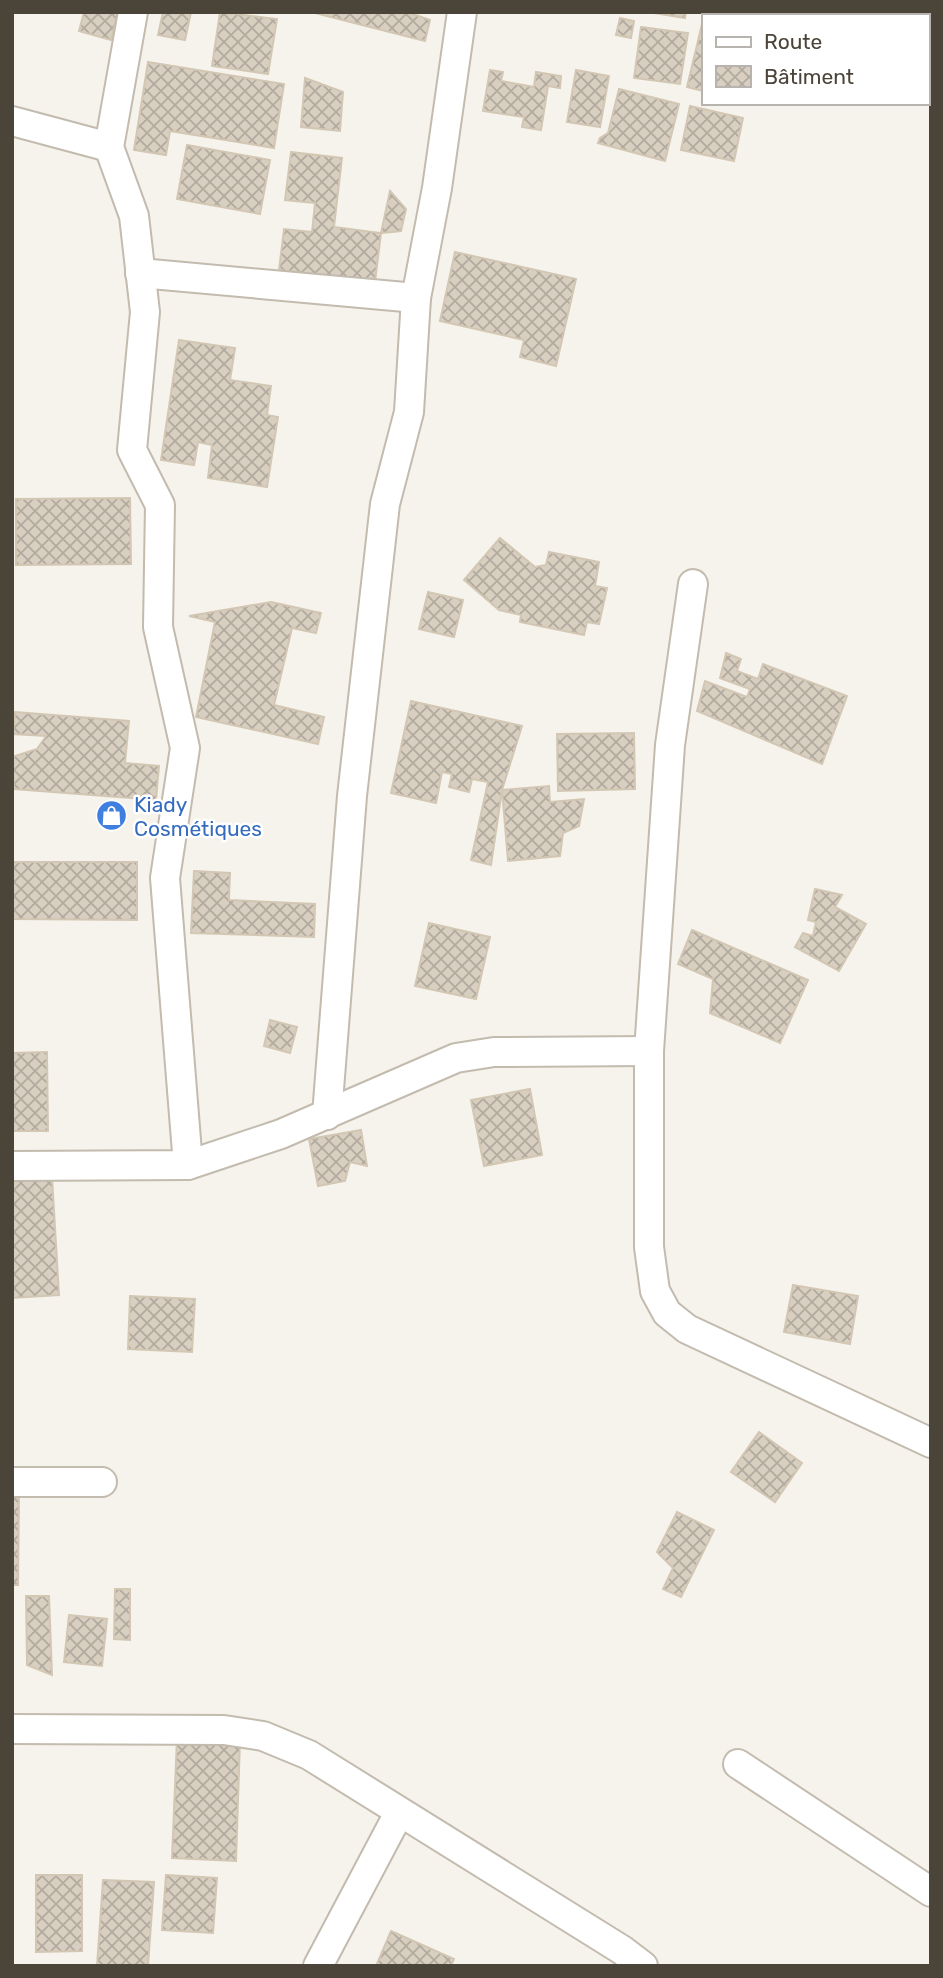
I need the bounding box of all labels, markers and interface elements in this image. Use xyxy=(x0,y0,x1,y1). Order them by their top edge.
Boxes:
legend xyxy=(702,14,929,105)
text: Route xyxy=(764,29,822,54)
text: Bâtiment xyxy=(764,64,854,89)
place label: Kiady Cosmétiques xyxy=(134,792,262,841)
shop icon: Kiady Cosmétiques xyxy=(94,799,128,833)

